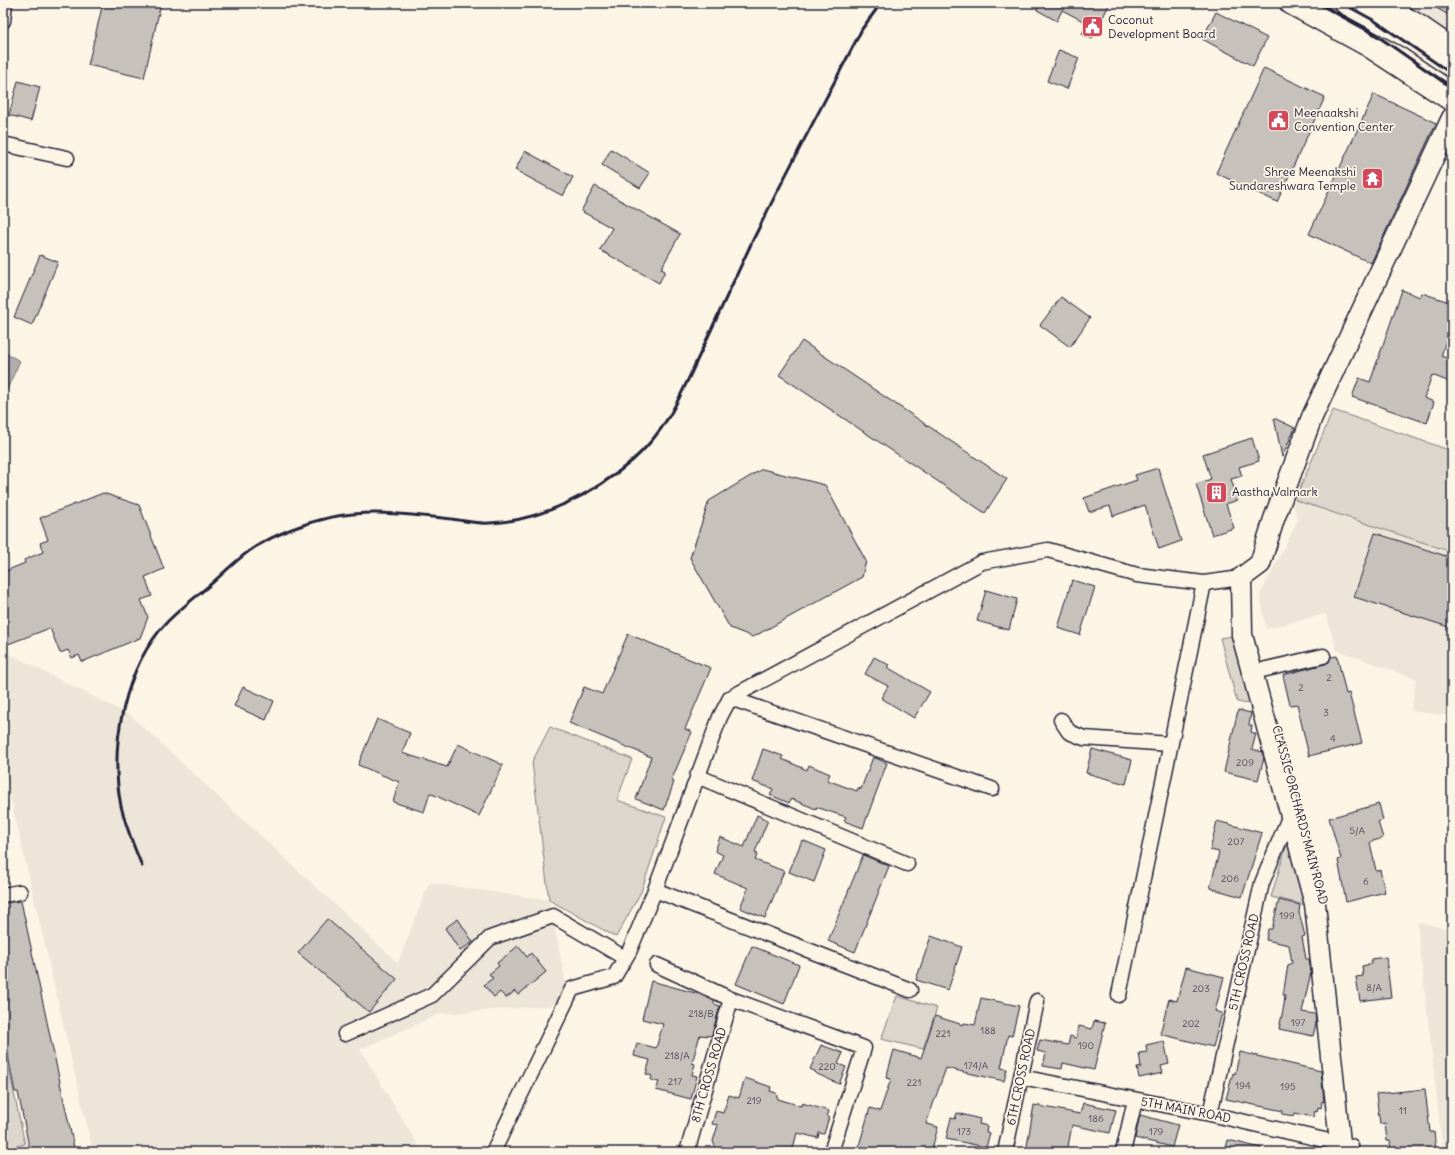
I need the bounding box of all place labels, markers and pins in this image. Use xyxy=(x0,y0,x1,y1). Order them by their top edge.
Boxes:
place label: Coconut Development Board xyxy=(1108,12,1216,41)
public building icon: Coconut Development Board xyxy=(1079,14,1105,40)
place label: Meenaakshi Convention Center xyxy=(1294,105,1394,134)
public building icon: Meenaakshi Convention Center xyxy=(1266,107,1292,133)
place label: Shree Meenakshi Sundareshwara Temple xyxy=(1229,164,1356,193)
temple icon: Shree Meenakshi Sundareshwara Temple xyxy=(1359,166,1385,192)
building icon: Aastha Valmark xyxy=(1204,479,1230,505)
place label: Aastha Valmark xyxy=(1232,484,1318,499)

